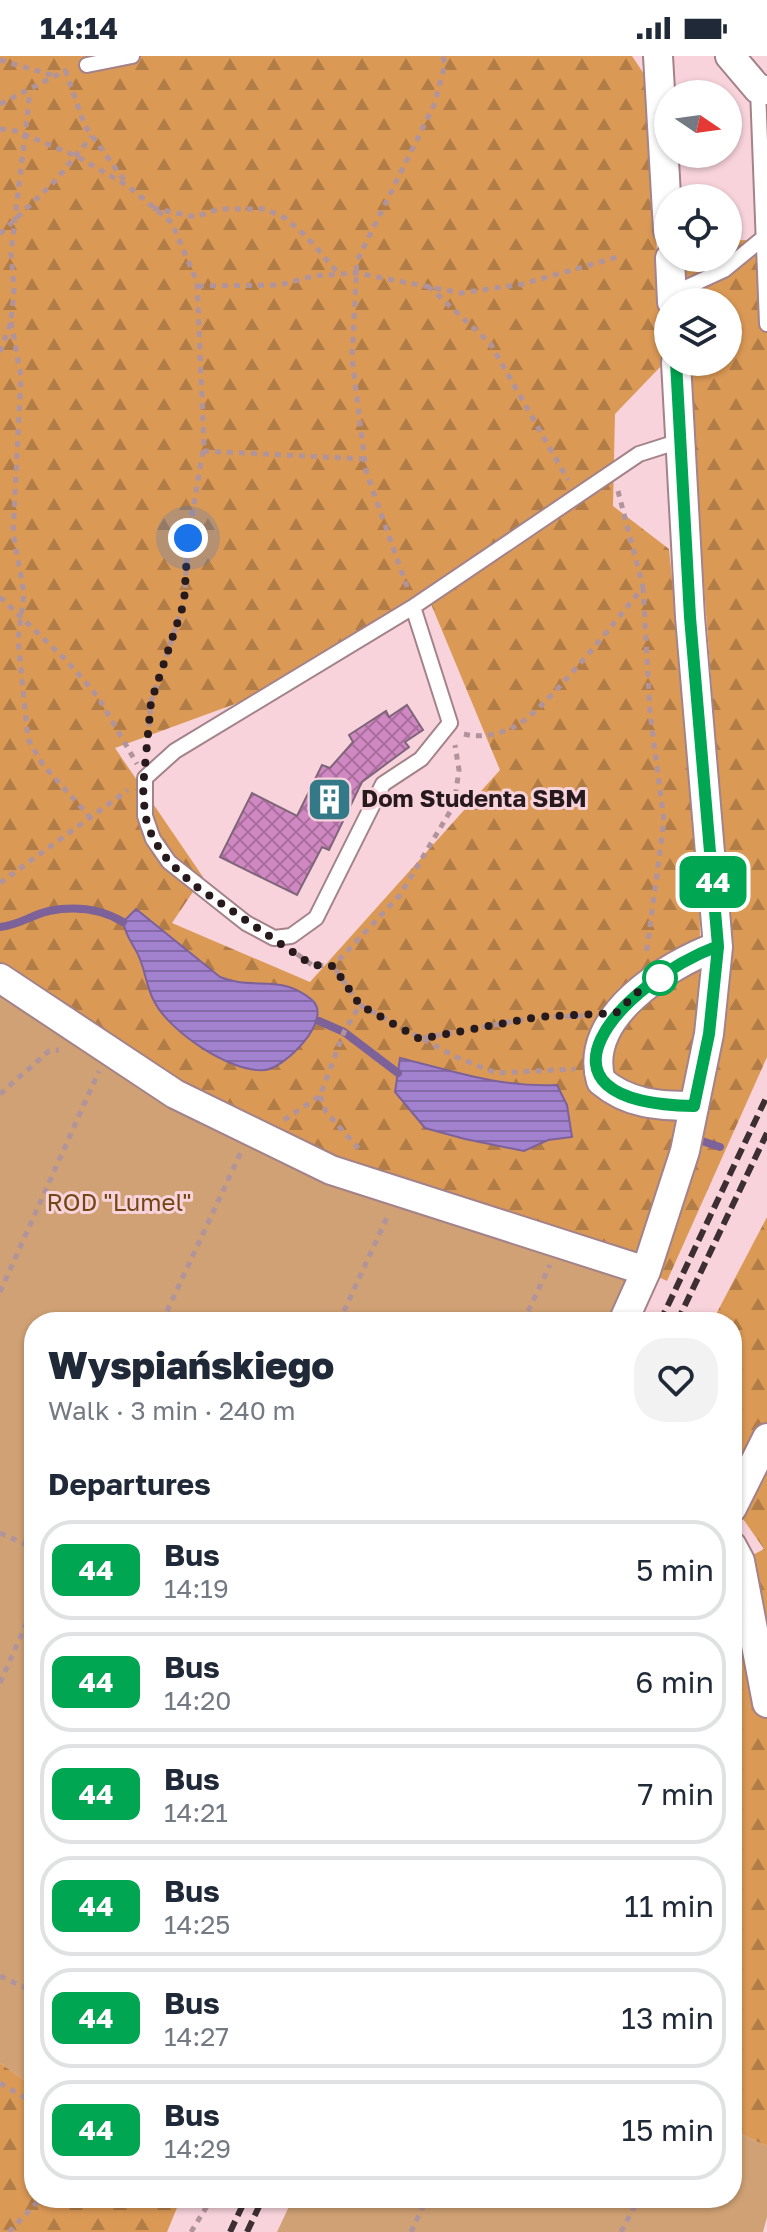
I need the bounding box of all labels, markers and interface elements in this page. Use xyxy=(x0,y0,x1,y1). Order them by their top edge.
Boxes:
text: 14:14 xyxy=(40,10,118,46)
north arrow xyxy=(654,80,742,168)
map controls xyxy=(654,80,742,376)
button: locate xyxy=(654,184,742,272)
button: layers xyxy=(654,288,742,376)
your location xyxy=(168,518,208,558)
building icon: Dom Studenta SBM xyxy=(306,775,354,823)
place label: Dom Studenta SBM xyxy=(361,783,587,812)
line badge: 44 xyxy=(677,856,749,908)
text: 44 xyxy=(695,865,731,898)
unlabelled marker xyxy=(643,961,677,995)
park label: ROD "Lumel" xyxy=(46,1187,192,1216)
button: heart xyxy=(634,1338,718,1422)
text: Wyspiańskiego xyxy=(48,1342,334,1387)
text: Walk · 3 min · 240 m xyxy=(48,1395,295,1426)
text: Departures xyxy=(48,1466,211,1502)
text: Bus xyxy=(164,1537,220,1573)
text: 5 min xyxy=(636,1552,714,1588)
text: 44 xyxy=(78,1553,114,1586)
text: 14:19 xyxy=(164,1573,229,1604)
text: Bus xyxy=(164,1649,220,1685)
text: 6 min xyxy=(635,1664,714,1700)
text: 44 xyxy=(78,1665,114,1698)
text: 14:20 xyxy=(164,1685,231,1716)
text: Bus xyxy=(164,1761,220,1797)
text: 7 min xyxy=(638,1776,714,1812)
text: 44 xyxy=(78,1777,114,1810)
text: 14:21 xyxy=(164,1797,228,1828)
text: Bus xyxy=(164,1873,220,1909)
text: 11 min xyxy=(624,1888,714,1924)
text: 44 xyxy=(78,1889,114,1922)
text: 14:25 xyxy=(164,1909,230,1940)
text: Bus xyxy=(164,1985,220,2021)
text: 13 min xyxy=(621,2000,714,2036)
text: 44 xyxy=(78,2001,114,2034)
text: 14:27 xyxy=(164,2021,229,2052)
text: Bus xyxy=(164,2097,220,2133)
text: 15 min xyxy=(622,2112,714,2148)
text: 44 xyxy=(78,2113,114,2146)
text: 14:29 xyxy=(164,2133,231,2164)

